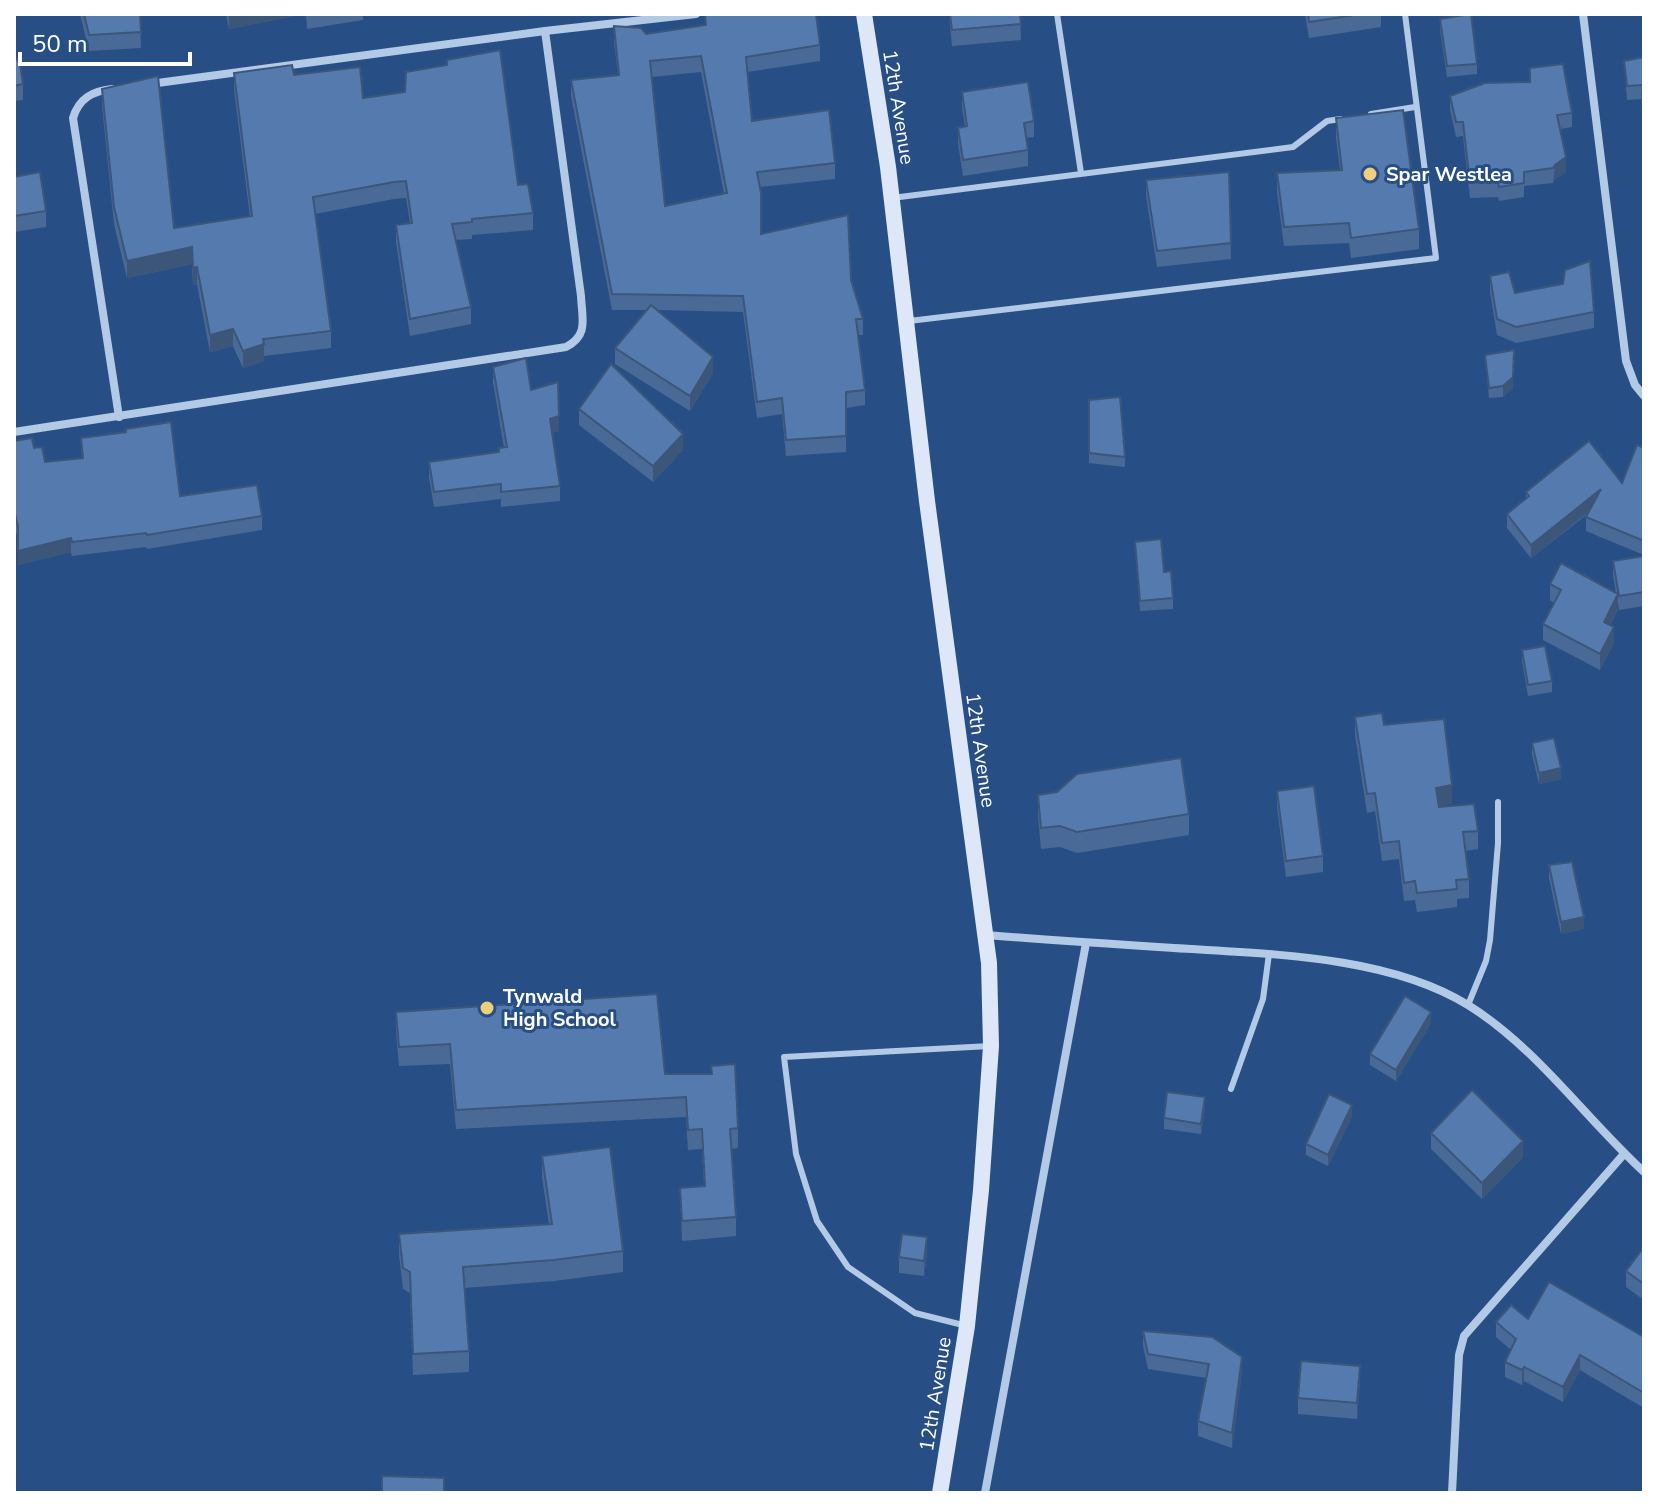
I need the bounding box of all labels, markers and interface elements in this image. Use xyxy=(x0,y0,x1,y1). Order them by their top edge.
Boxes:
scale bar xyxy=(20,16,190,66)
text: 50 m xyxy=(32,28,88,60)
street label: 12th Avenue xyxy=(876,48,921,166)
place label: Spar Westlea xyxy=(1386,161,1512,188)
marker: Spar Westlea xyxy=(1361,165,1379,183)
street label: 12th Avenue xyxy=(959,691,1002,809)
place label: Tynwald High School xyxy=(503,983,617,1033)
marker: Tynwald High School xyxy=(478,999,496,1017)
street label: 12th Avenue xyxy=(913,1335,958,1453)

